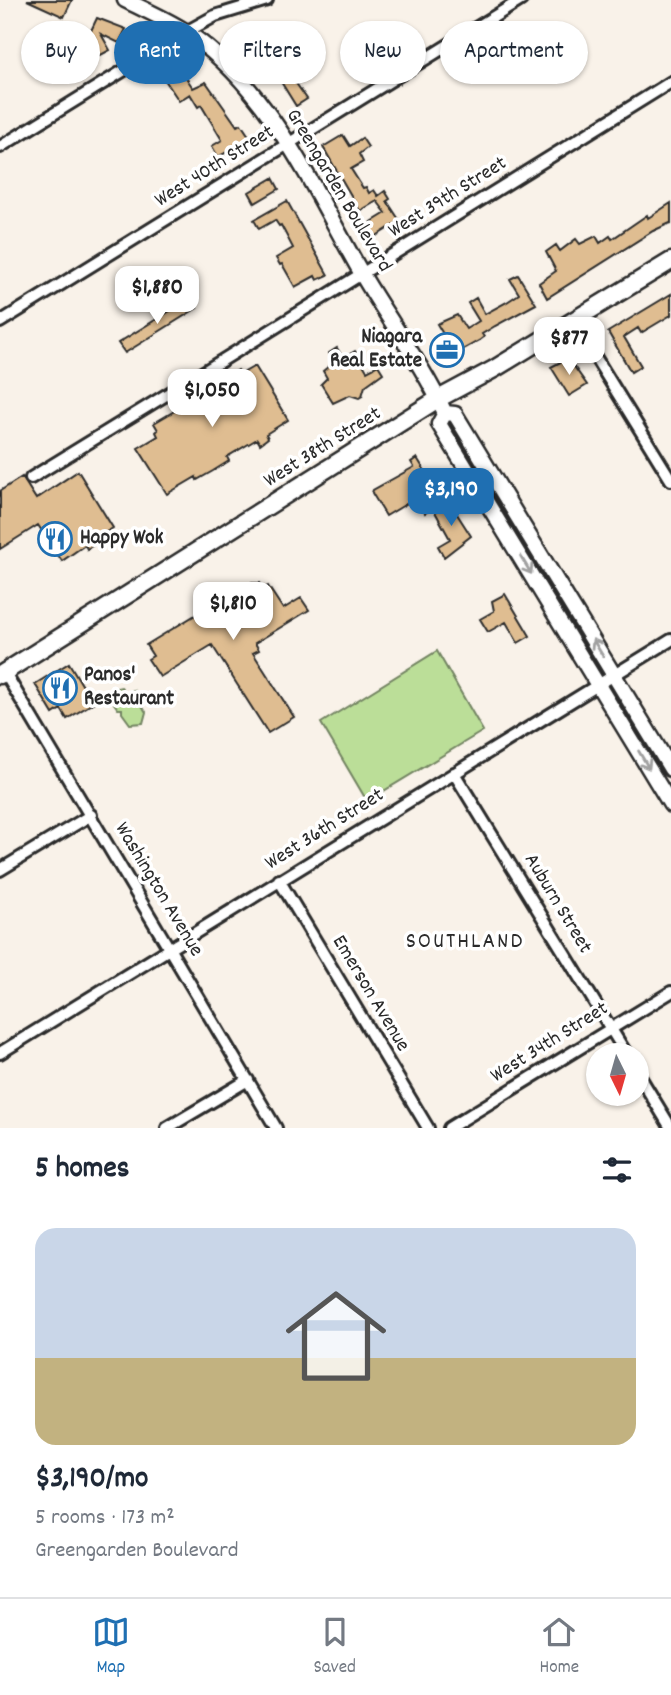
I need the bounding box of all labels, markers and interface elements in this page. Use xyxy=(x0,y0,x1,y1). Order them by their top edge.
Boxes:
chip: Buy xyxy=(21,21,100,84)
chip: Rent xyxy=(114,21,205,84)
chip: Filters xyxy=(219,21,326,84)
chip: New xyxy=(340,21,426,84)
chip: Apartment xyxy=(440,21,588,84)
street label: Greengarden Boulevard xyxy=(277,104,399,278)
street label: West 40th Street xyxy=(149,118,281,216)
street label: West 39th Street xyxy=(383,149,513,246)
pin: $1,880 xyxy=(100,266,214,326)
text: $1,880 xyxy=(131,272,183,305)
pin: $877 xyxy=(528,318,610,377)
place label: Niagara Real Estate xyxy=(330,323,423,377)
text: $877 xyxy=(550,323,588,356)
office icon: Niagara Real Estate xyxy=(428,331,466,369)
pin: $1,050 xyxy=(155,370,269,429)
text: $1,050 xyxy=(184,375,240,408)
street label: West 38th Street xyxy=(258,400,388,496)
pin: $3,190 xyxy=(394,468,508,528)
text: $3,190 xyxy=(424,474,478,507)
restaurant icon: Happy Wok xyxy=(36,520,74,558)
place label: Happy Wok xyxy=(80,524,164,554)
one-way arrow xyxy=(519,555,533,575)
pin: $1,810 xyxy=(176,582,290,642)
text: $1,810 xyxy=(209,588,257,621)
one-way arrow xyxy=(590,639,605,658)
place label: Panos' Restaurant xyxy=(84,661,174,715)
restaurant icon: Panos' Restaurant xyxy=(41,669,79,707)
one-way arrow xyxy=(637,749,651,769)
street label: West 36th Street xyxy=(260,781,391,879)
street label: Washington Avenue xyxy=(106,817,210,963)
street label: Auburn Street xyxy=(515,848,599,960)
district label: SOUTHLAND xyxy=(406,926,524,959)
street label: Emerson Avenue xyxy=(323,930,417,1058)
street label: West 34th Street xyxy=(485,995,615,1091)
north arrow xyxy=(586,1043,649,1106)
map controls xyxy=(586,1043,649,1106)
text: 5 homes xyxy=(35,1149,129,1192)
icon: filters xyxy=(598,1151,636,1189)
icon: home xyxy=(273,1273,399,1399)
text: $3,190/mo xyxy=(35,1459,148,1502)
text: 5 rooms · 173 m² xyxy=(35,1502,175,1535)
text: Greengarden Boulevard xyxy=(35,1535,239,1568)
tab: Map xyxy=(92,1613,130,1682)
tab: Saved xyxy=(313,1613,356,1682)
tab: Home xyxy=(540,1613,579,1682)

